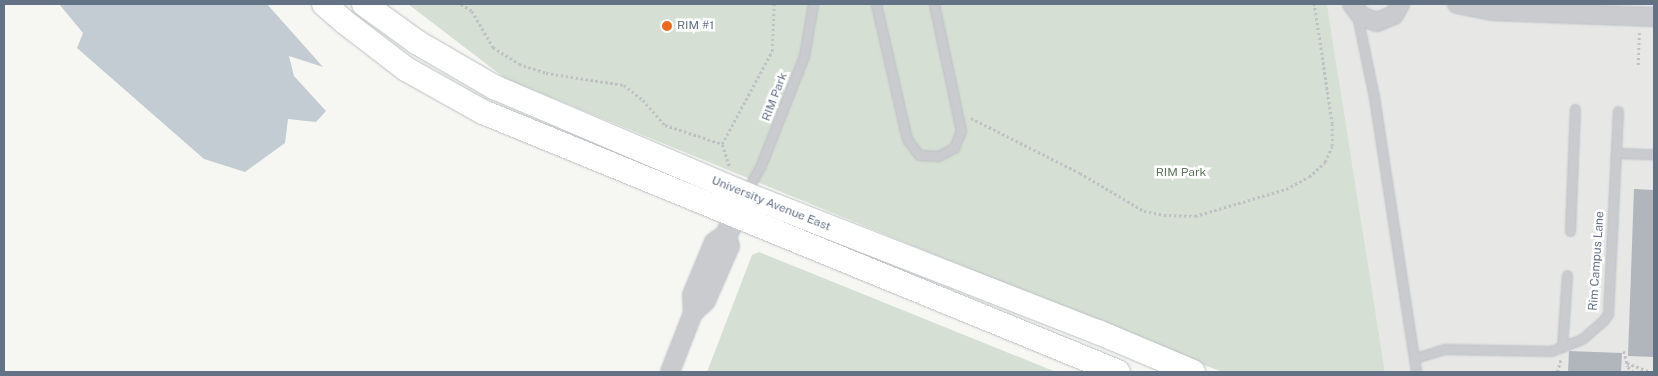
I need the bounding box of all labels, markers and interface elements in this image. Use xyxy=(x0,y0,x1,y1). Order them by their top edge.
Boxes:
place label: RIM #1 xyxy=(677,19,714,33)
marker: RIM #1 xyxy=(661,20,673,32)
street label: RIM Park xyxy=(759,71,791,123)
park label: RIM Park xyxy=(1156,166,1206,180)
street label: University Avenue East xyxy=(709,173,833,235)
street label: Rim Campus Lane xyxy=(1586,211,1608,311)

